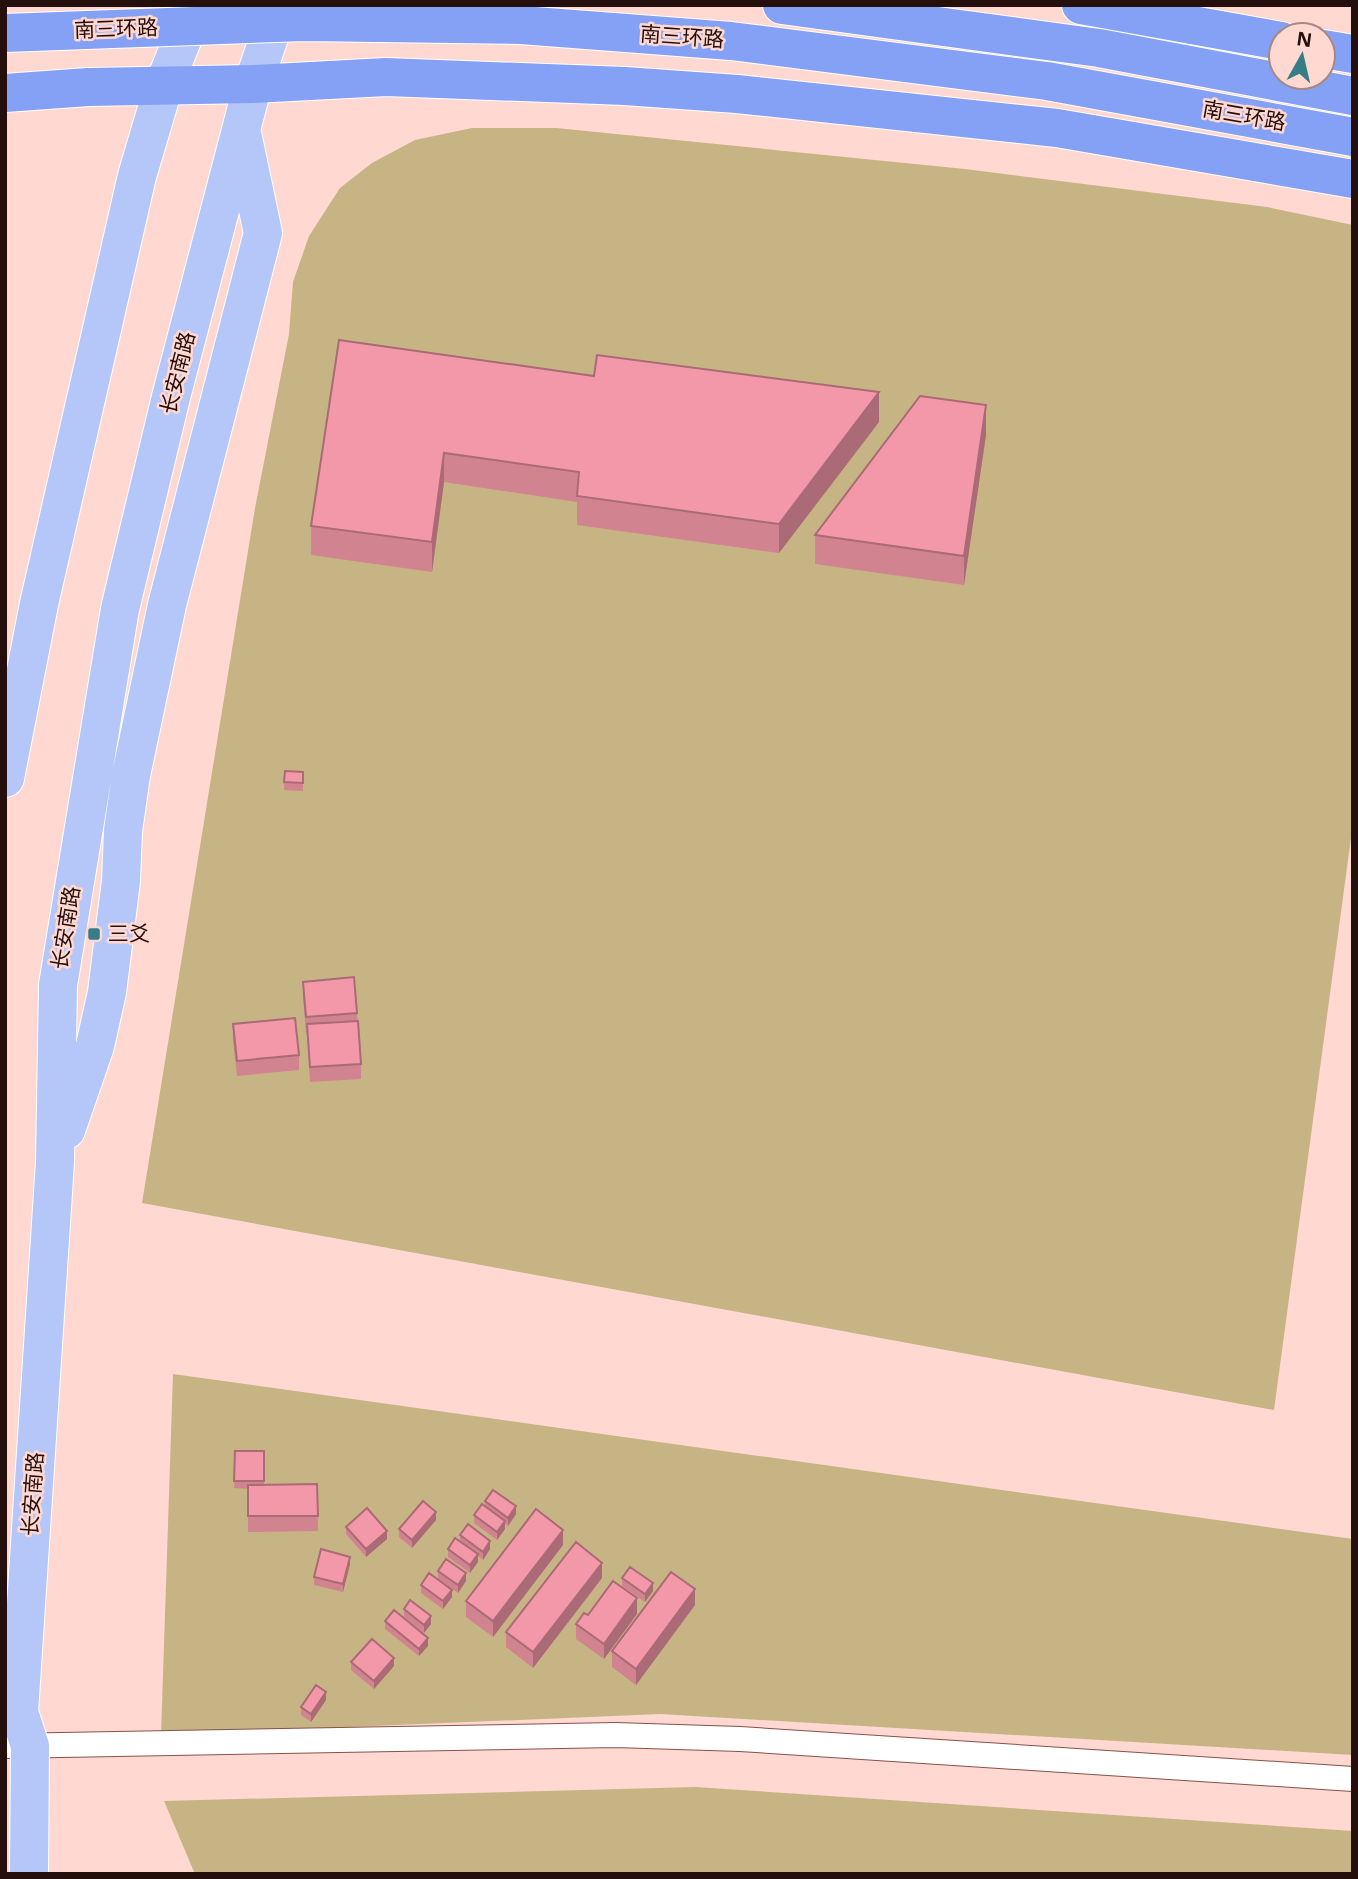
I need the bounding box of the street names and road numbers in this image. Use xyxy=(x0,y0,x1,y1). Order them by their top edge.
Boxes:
street label: 南三环路 xyxy=(74,13,158,43)
street label: 南三环路 xyxy=(639,19,725,53)
street label: 南三环路 xyxy=(1200,94,1288,136)
street label: 长安南路 xyxy=(153,329,201,417)
street label: 长安南路 xyxy=(45,884,85,972)
street label: 长安南路 xyxy=(15,1451,49,1537)

